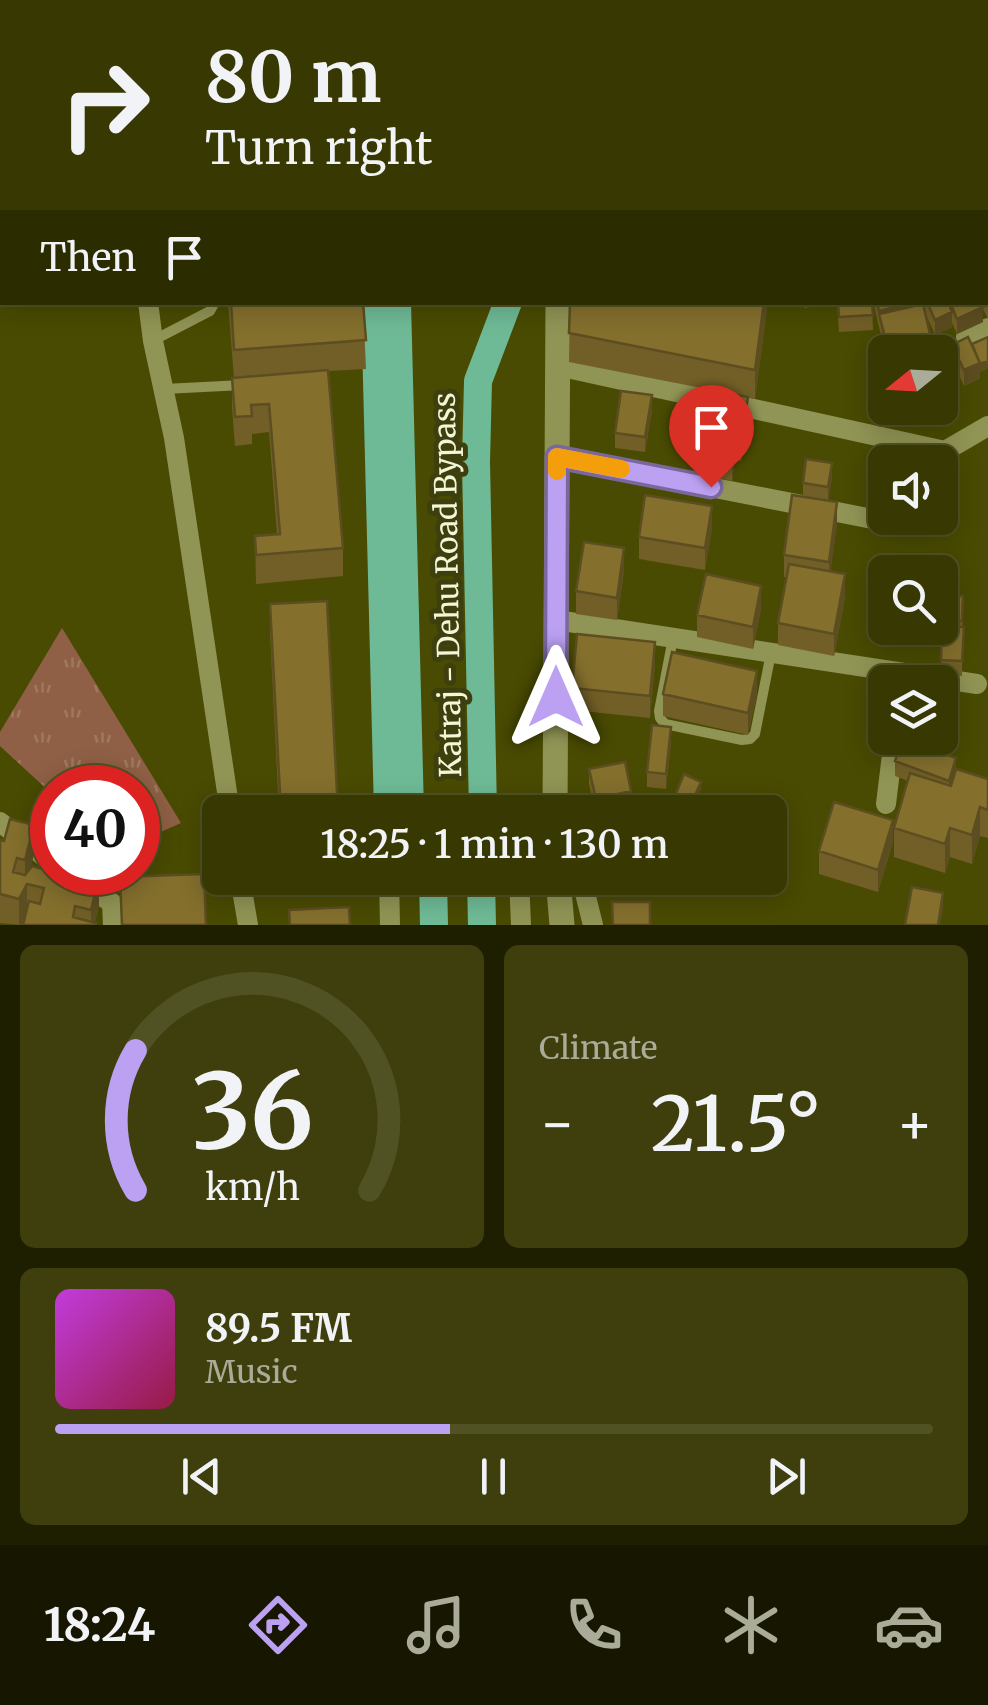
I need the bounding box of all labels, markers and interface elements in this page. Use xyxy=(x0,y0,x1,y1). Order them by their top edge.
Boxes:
text: 80 m xyxy=(205,33,381,121)
icon: right xyxy=(40,40,170,170)
text: Turn right xyxy=(205,120,433,176)
icon: arrive xyxy=(157,230,212,285)
text: Then xyxy=(40,234,137,281)
north arrow xyxy=(868,335,958,425)
map controls xyxy=(868,335,958,755)
pin xyxy=(669,385,754,488)
street label: Katraj - Dehu Road Bypass xyxy=(425,392,469,778)
icon: arrive xyxy=(684,400,739,455)
button: sound xyxy=(868,445,958,535)
button: search xyxy=(868,555,958,645)
position arrow xyxy=(504,645,608,749)
button: layers xyxy=(868,665,958,755)
speed limit sign: 40 xyxy=(30,765,160,895)
text: 18:25 · 1 min · 130 m xyxy=(320,821,669,868)
text: Climate xyxy=(539,1028,657,1068)
text: 36 xyxy=(191,1046,313,1176)
text: 21.5° xyxy=(651,1077,821,1171)
text: − xyxy=(539,1089,576,1158)
text: + xyxy=(896,1089,933,1158)
text: km/h xyxy=(205,1165,299,1210)
text: 89.5 FM xyxy=(205,1305,352,1352)
text: Music xyxy=(205,1352,298,1392)
icon: previous xyxy=(174,1449,229,1504)
icon: pause xyxy=(466,1449,521,1504)
icon: next xyxy=(759,1449,814,1504)
icon: directions xyxy=(243,1590,313,1660)
icon: music xyxy=(401,1590,471,1660)
icon: phone xyxy=(559,1590,629,1660)
icon: climate xyxy=(716,1590,786,1660)
icon: car xyxy=(874,1590,944,1660)
text: 18:24 xyxy=(44,1597,155,1653)

